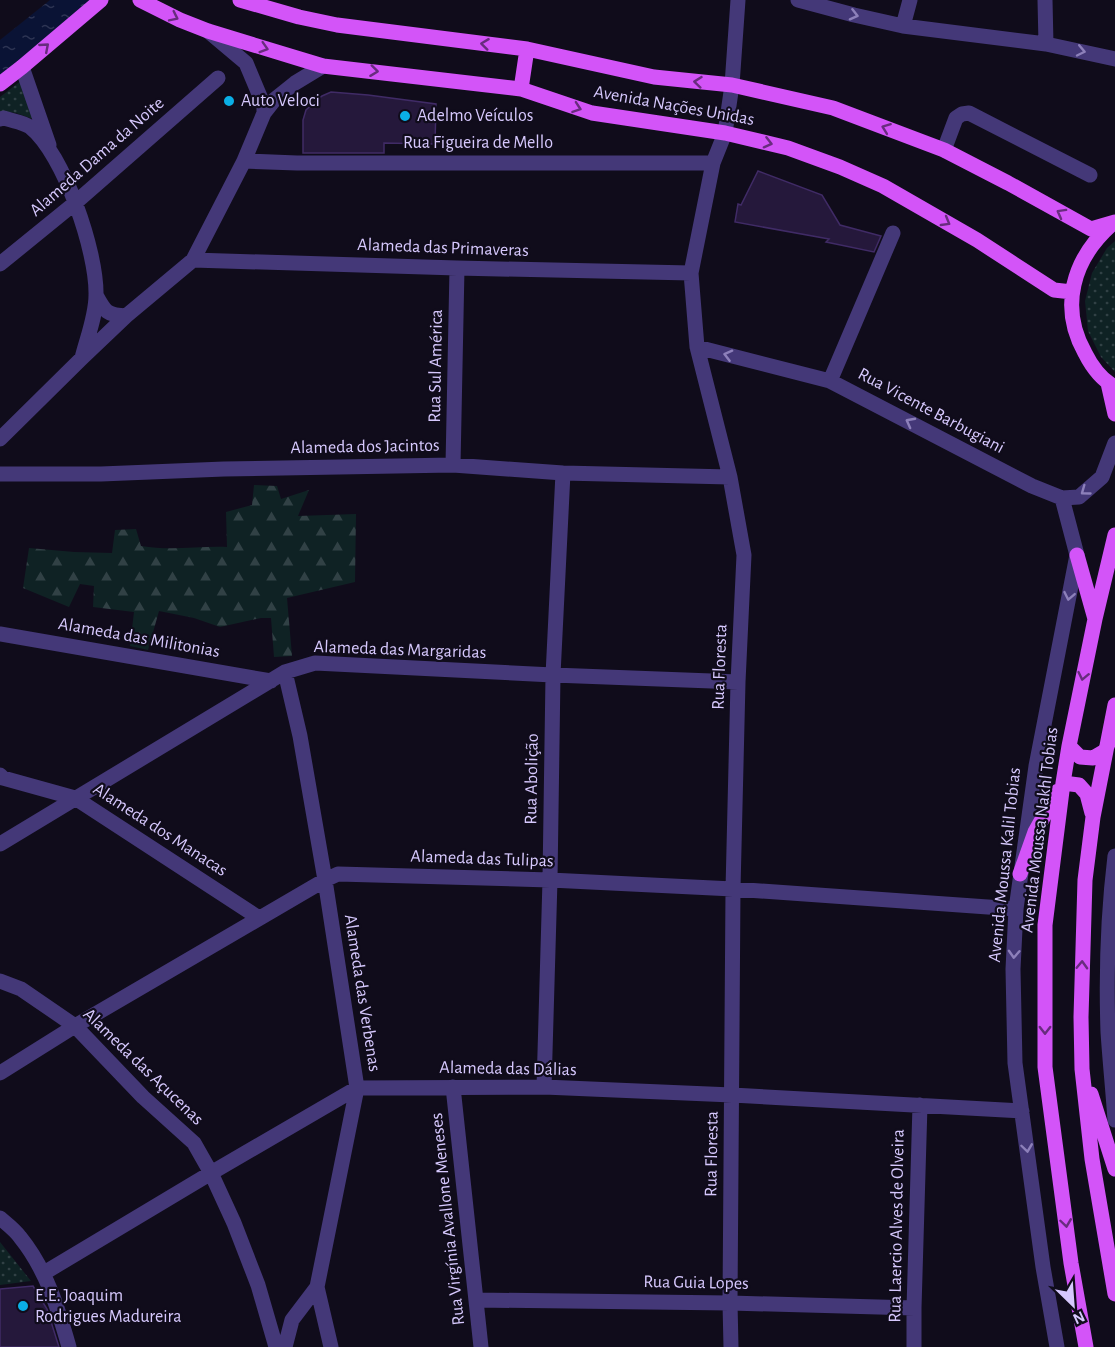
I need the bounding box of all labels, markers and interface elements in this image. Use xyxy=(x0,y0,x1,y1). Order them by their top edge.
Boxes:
one-way arrow xyxy=(849,8,859,21)
one-way arrow xyxy=(167,9,178,21)
one-way arrow xyxy=(481,38,490,51)
one-way arrow xyxy=(258,41,269,53)
one-way arrow xyxy=(38,43,49,54)
one-way arrow xyxy=(1075,44,1085,57)
one-way arrow xyxy=(370,64,379,77)
one-way arrow xyxy=(693,76,702,88)
street label: Avenida Nações Unidas xyxy=(592,83,756,129)
place label: Auto Veloci xyxy=(241,92,320,110)
street label: Alameda Dama da Noite xyxy=(26,94,168,220)
marker: Auto Veloci xyxy=(222,94,236,108)
one-way arrow xyxy=(571,100,582,113)
place label: Adelmo Veículos xyxy=(417,107,533,125)
marker: Adelmo Veículos xyxy=(398,109,412,123)
one-way arrow xyxy=(881,123,892,135)
street label: Rua Figueira de Mello xyxy=(403,134,553,152)
one-way arrow xyxy=(763,136,773,149)
one-way arrow xyxy=(1057,209,1068,220)
one-way arrow xyxy=(940,215,950,226)
street label: Alameda das Primaveras xyxy=(357,236,529,260)
street label: Rua Sul América xyxy=(426,309,446,423)
one-way arrow xyxy=(723,350,734,362)
street label: Rua Vicente Barbugiani xyxy=(855,365,1007,457)
one-way arrow xyxy=(905,418,916,430)
street label: Alameda dos Jacintos xyxy=(290,437,440,457)
one-way arrow xyxy=(1080,484,1091,495)
one-way arrow xyxy=(1063,590,1076,600)
street label: Alameda das Militonias xyxy=(57,615,221,661)
street label: Rua Floresta xyxy=(710,624,730,710)
street label: Alameda das Margaridas xyxy=(313,638,487,662)
one-way arrow xyxy=(1078,671,1091,681)
street label: Avenida Moussa Nakhl Tobias xyxy=(1018,726,1062,934)
street label: Rua Abolição xyxy=(522,733,542,825)
street label: Avenida Moussa Kalil Tobias xyxy=(986,767,1024,963)
street label: Alameda dos Manacas xyxy=(90,780,230,880)
street label: Alameda das Tulipas xyxy=(410,848,554,870)
street label: Alameda das Verbenas xyxy=(341,913,383,1073)
one-way arrow xyxy=(1007,950,1020,959)
one-way arrow xyxy=(1076,961,1089,970)
street label: Alameda das Açucenas xyxy=(79,1005,207,1129)
one-way arrow xyxy=(1039,1025,1051,1034)
street label: Alameda das Dálias xyxy=(439,1059,577,1079)
street label: Rua Floresta xyxy=(702,1111,722,1197)
street label: Rua Virgínia Avallone Meneses xyxy=(428,1112,468,1326)
street label: Rua Laercio Alves de Olveira xyxy=(886,1129,908,1323)
one-way arrow xyxy=(1020,1144,1033,1153)
one-way arrow xyxy=(1059,1219,1071,1228)
street label: Rua Guia Lopes xyxy=(643,1273,749,1293)
north arrow xyxy=(1043,1275,1103,1335)
place label: E.E. Joaquim Rodrigues Madureira xyxy=(35,1287,182,1326)
marker: E.E. Joaquim Rodrigues Madureira xyxy=(16,1299,30,1313)
text: N xyxy=(1070,1308,1087,1327)

